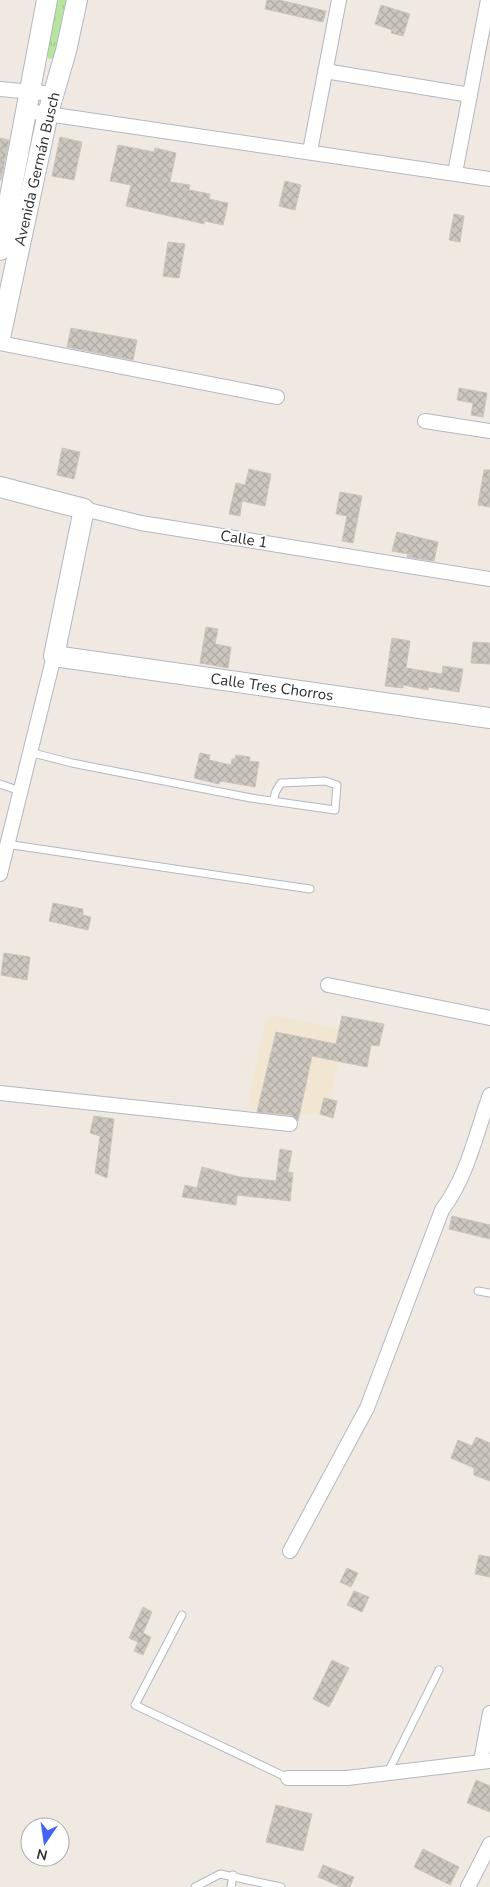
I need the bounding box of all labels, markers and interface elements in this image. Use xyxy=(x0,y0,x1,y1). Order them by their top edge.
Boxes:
street label: Avenida Germán Busch xyxy=(10,90,64,248)
street label: Calle 1 xyxy=(219,525,269,553)
street label: Calle Tres Chorros xyxy=(209,668,335,706)
north arrow xyxy=(20,1817,70,1867)
text: N xyxy=(35,1844,49,1865)

